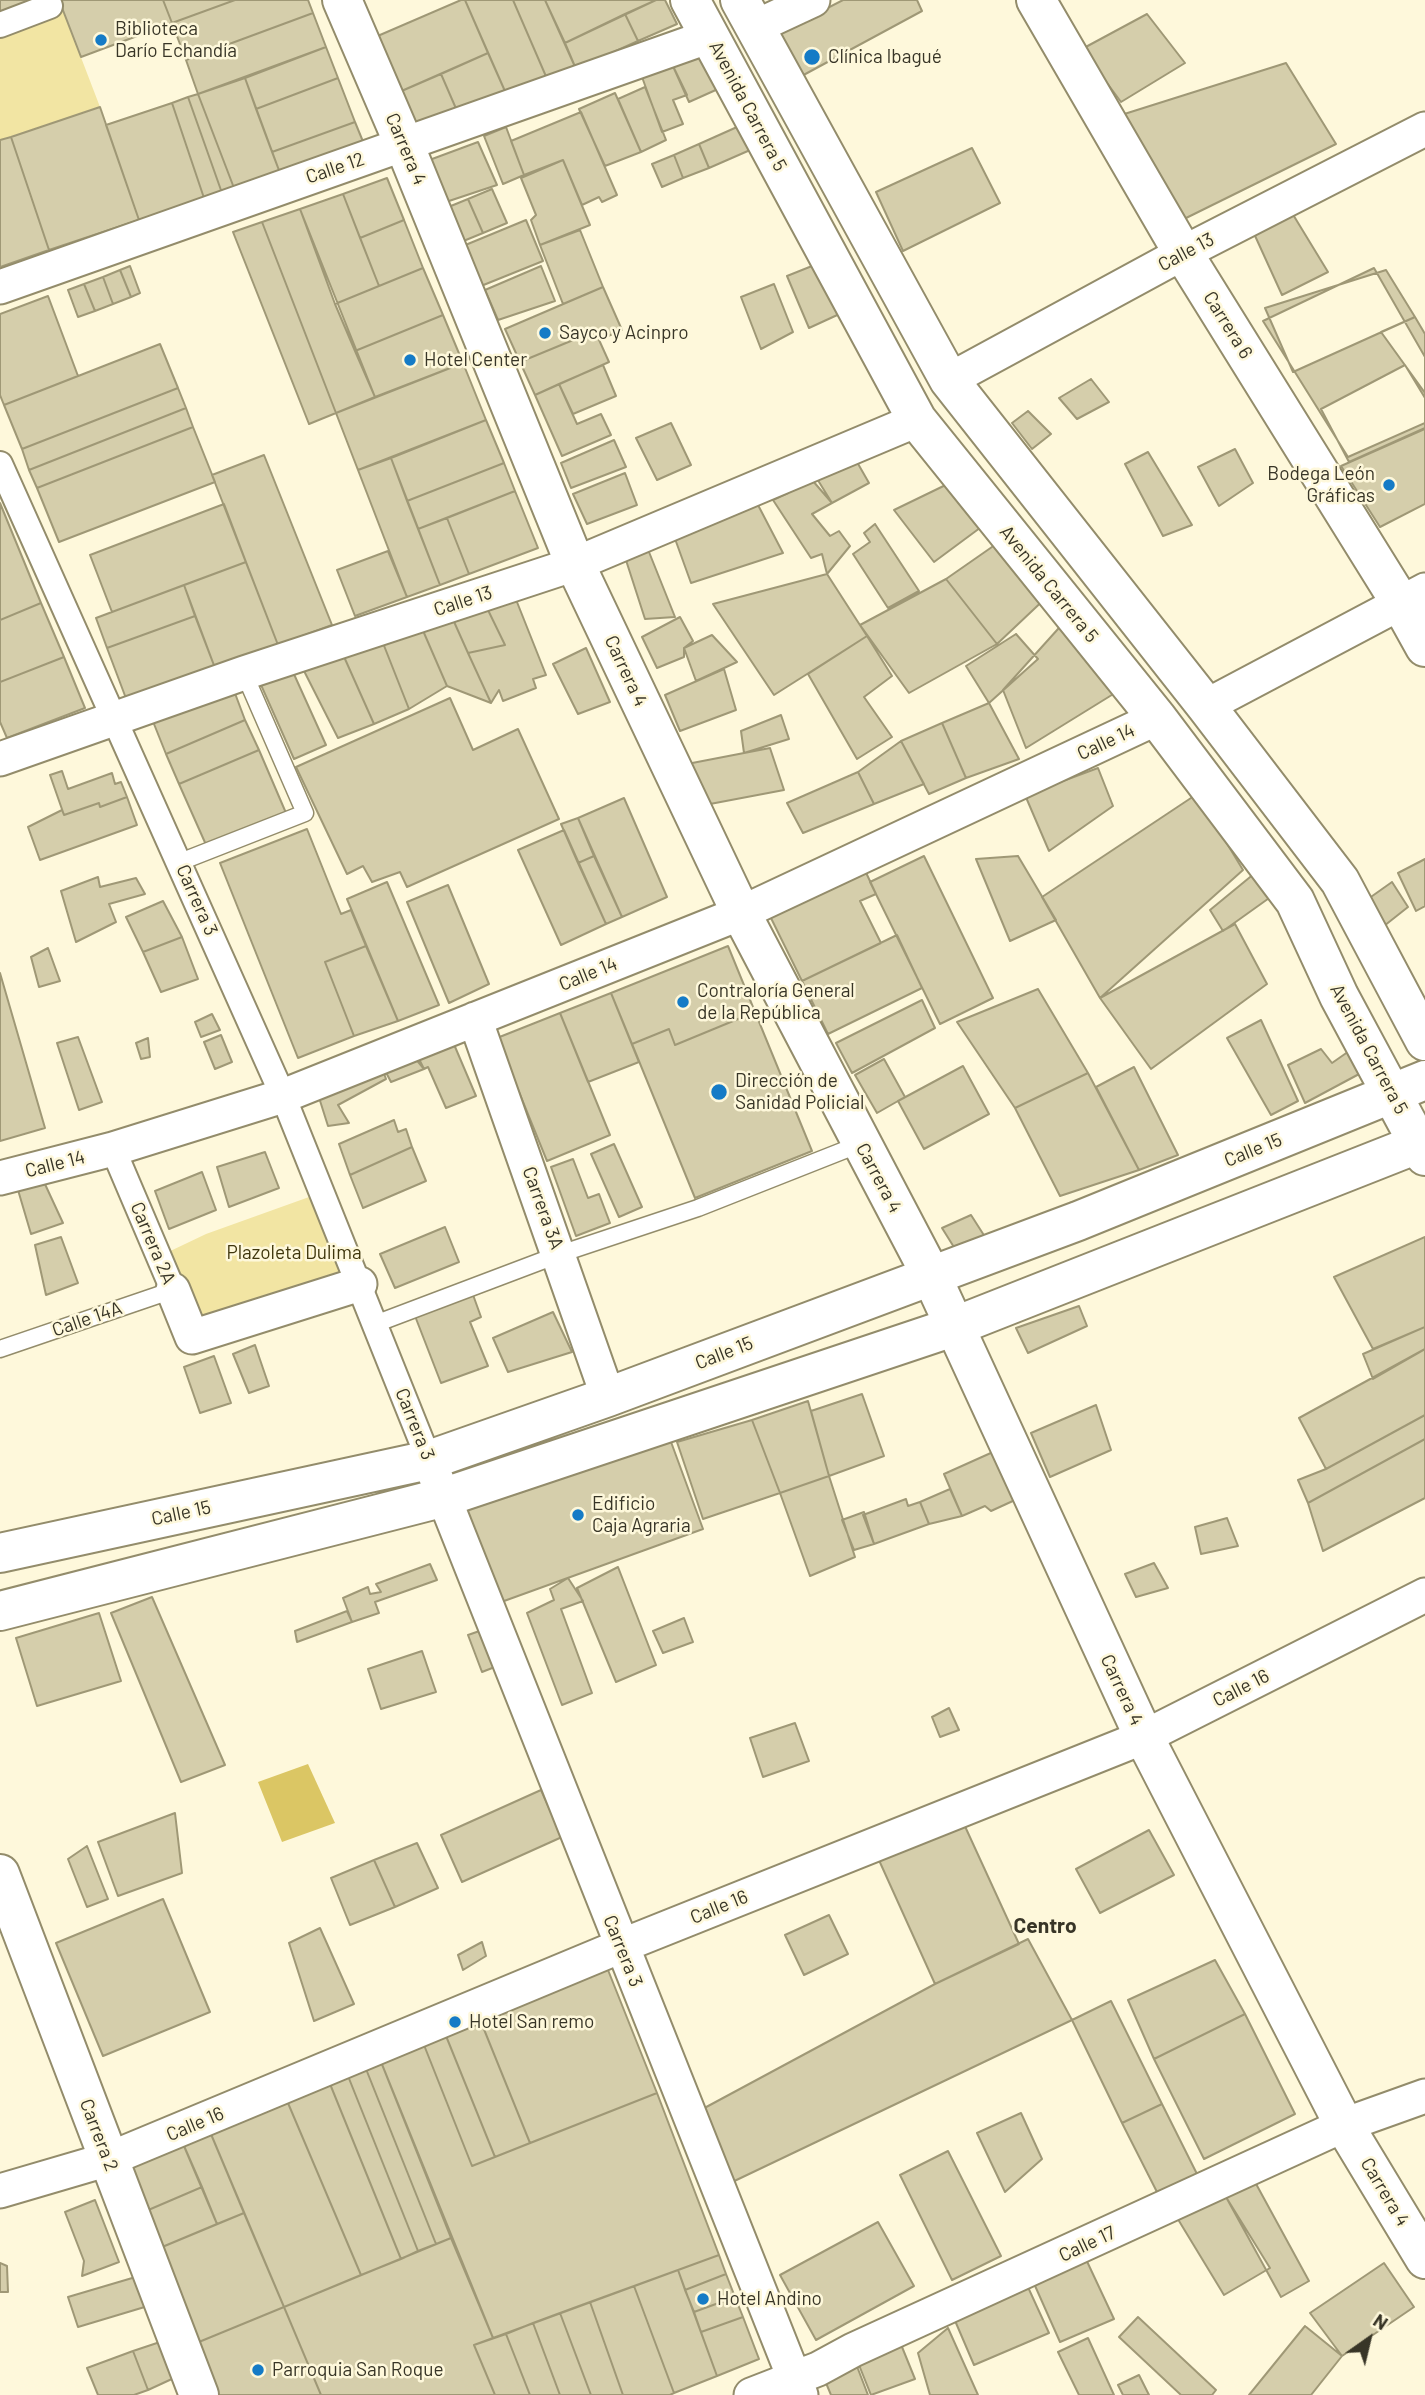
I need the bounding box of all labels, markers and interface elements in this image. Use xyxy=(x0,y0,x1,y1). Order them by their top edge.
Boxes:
place label: Biblioteca Darío Echandía xyxy=(115,18,237,62)
marker: Biblioteca Darío Echandía xyxy=(93,32,109,48)
street label: Avenida Carrera 5 xyxy=(704,37,792,175)
place label: Clínica Ibagué xyxy=(828,46,942,68)
marker: Clínica Ibagué xyxy=(802,47,822,67)
street label: Carrera 4 xyxy=(381,110,431,188)
street label: Calle 12 xyxy=(303,147,367,189)
street label: Calle 13 xyxy=(1154,228,1218,276)
street label: Carrera 6 xyxy=(1198,287,1258,363)
place label: Sayco y Acinpro xyxy=(559,322,689,344)
marker: Sayco y Acinpro xyxy=(537,325,553,341)
place label: Hotel Center xyxy=(424,349,527,371)
marker: Hotel Center xyxy=(402,352,418,368)
place label: Bodega León Gráficas xyxy=(1267,463,1375,507)
marker: Bodega León Gráficas xyxy=(1381,477,1397,493)
street label: Avenida Carrera 5 xyxy=(995,521,1103,647)
street label: Calle 13 xyxy=(431,581,495,621)
street label: Carrera 4 xyxy=(600,632,652,710)
street label: Calle 14 xyxy=(1074,719,1138,765)
street label: Carrera 3 xyxy=(171,861,223,939)
street label: Calle 14 xyxy=(555,952,621,996)
place label: Contraloría General de la República xyxy=(697,980,855,1024)
street label: Avenida Carrera 5 xyxy=(1325,980,1413,1118)
marker: Contraloría General de la República xyxy=(675,994,691,1010)
place label: Dirección de Sanidad Policial xyxy=(735,1070,864,1114)
marker: Dirección de Sanidad Policial xyxy=(709,1082,729,1102)
street label: Calle 15 xyxy=(1221,1128,1285,1172)
street label: Carrera 4 xyxy=(851,1139,907,1217)
street label: Calle 14 xyxy=(23,1146,87,1182)
street label: Carrera 3A xyxy=(517,1163,569,1253)
street label: Carrera 2A xyxy=(125,1198,181,1288)
park label: Plazoleta Dulima xyxy=(226,1242,362,1264)
street label: Calle 14A xyxy=(49,1296,125,1342)
street label: Calle 15 xyxy=(692,1332,756,1374)
street label: Carrera 3 xyxy=(390,1385,440,1463)
place label: Edificio Caja Agraria xyxy=(592,1493,691,1537)
street label: Calle 15 xyxy=(149,1496,213,1530)
marker: Edificio Caja Agraria xyxy=(570,1507,586,1523)
street label: Carrera 4 xyxy=(1096,1651,1148,1729)
street label: Calle 16 xyxy=(1209,1664,1273,1712)
street label: Calle 16 xyxy=(687,1885,751,1929)
street label: Carrera 3 xyxy=(598,1912,648,1990)
district label: Centro xyxy=(1013,1913,1077,1939)
place label: Hotel San remo xyxy=(469,2011,594,2033)
marker: Hotel San remo xyxy=(447,2014,463,2030)
street label: Carrera 2 xyxy=(75,2096,123,2174)
street label: Calle 16 xyxy=(163,2102,227,2146)
street label: Carrera 4 xyxy=(1356,2154,1414,2230)
street label: Calle 17 xyxy=(1055,2221,1119,2267)
place label: Hotel Andino xyxy=(717,2288,822,2310)
marker: Hotel Andino xyxy=(695,2291,711,2307)
north arrow xyxy=(1334,2304,1404,2374)
text: N xyxy=(1369,2308,1393,2334)
place label: Parroquia San Roque xyxy=(272,2359,444,2381)
marker: Parroquia San Roque xyxy=(250,2362,266,2378)

